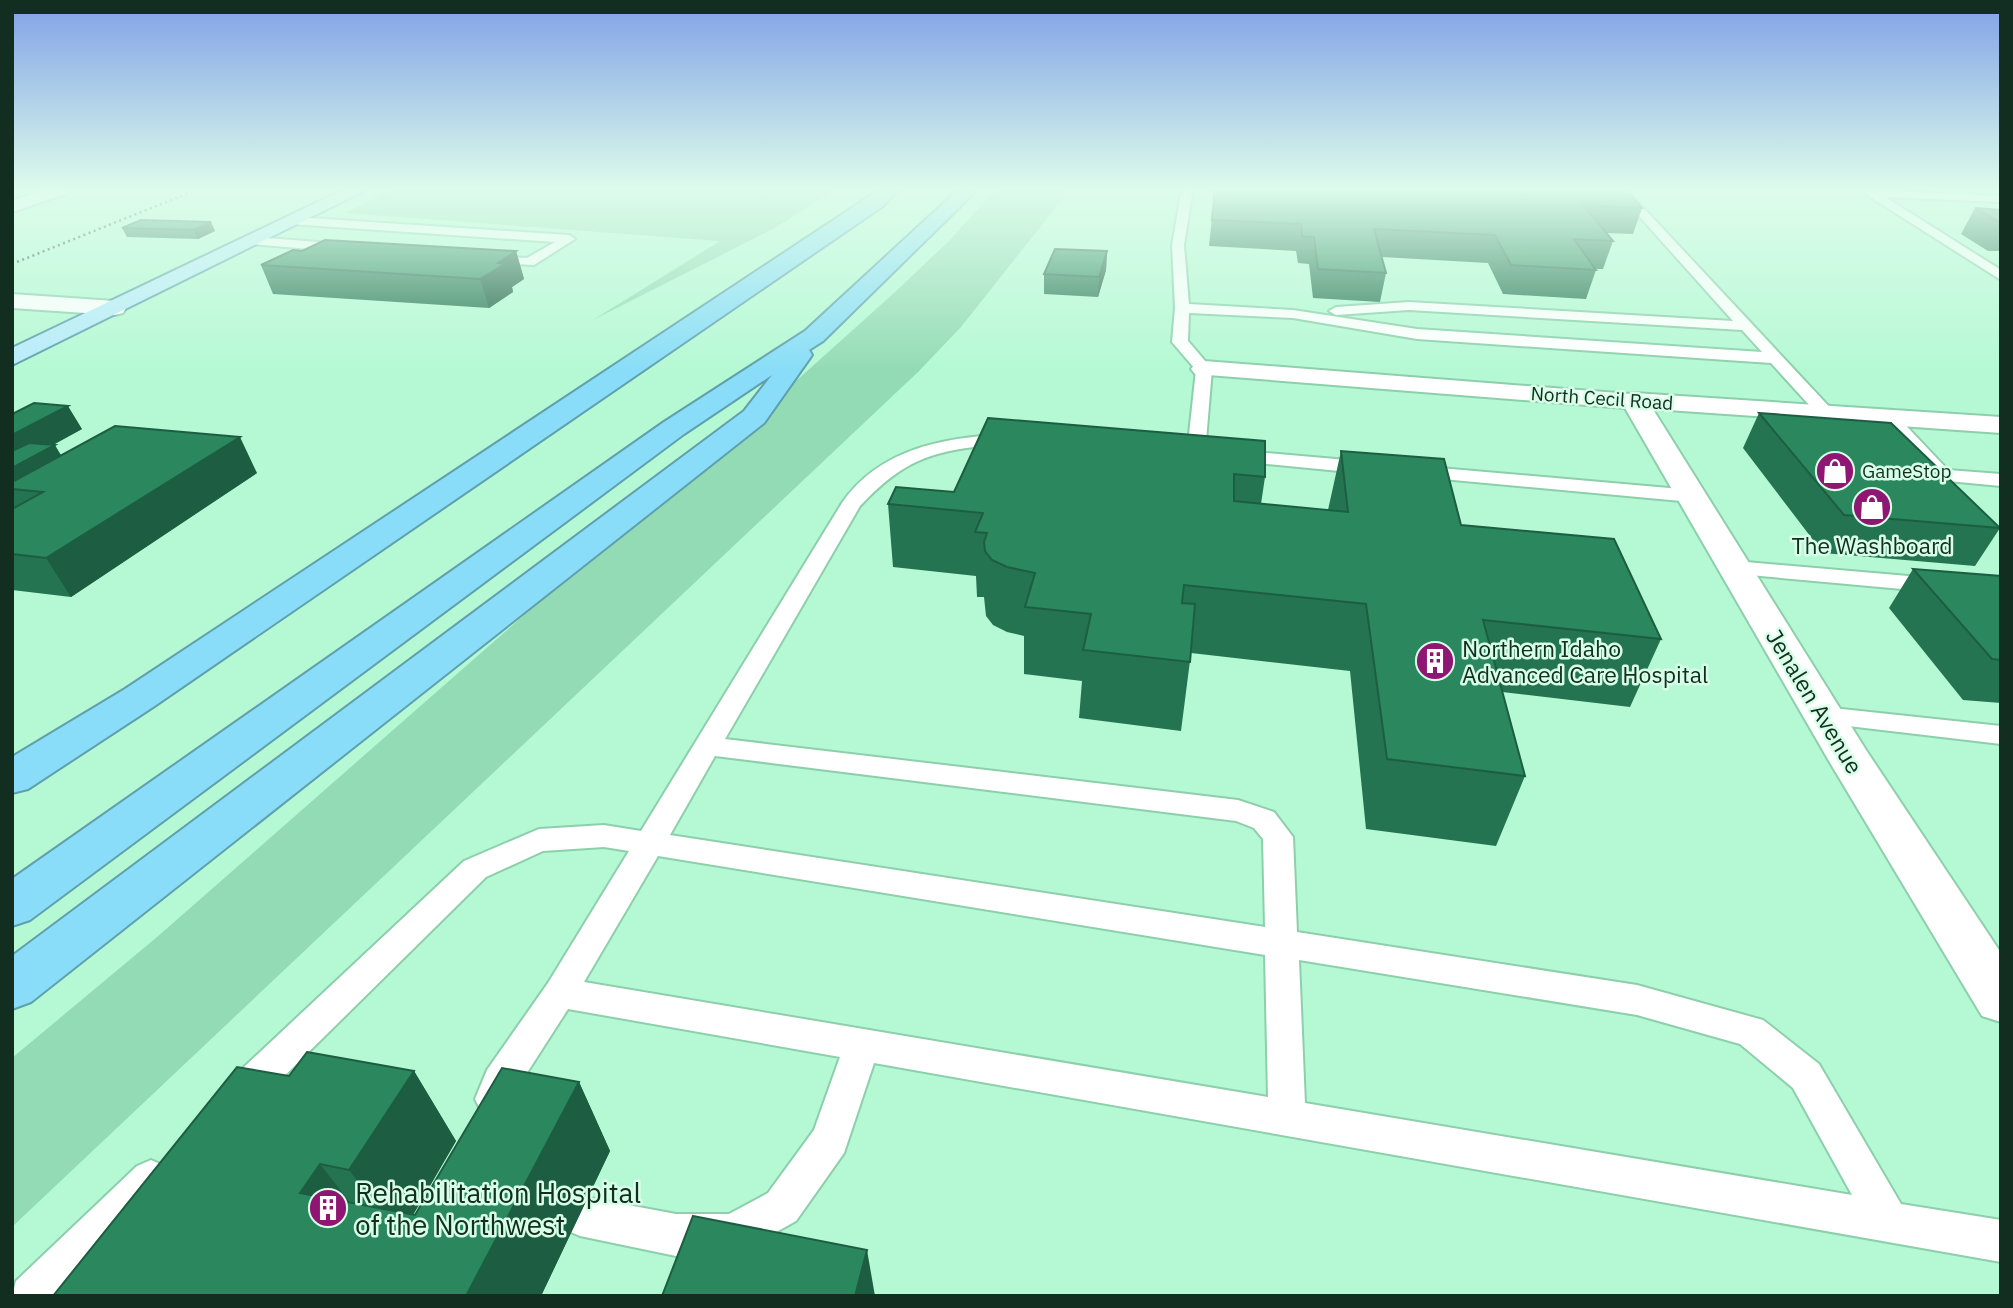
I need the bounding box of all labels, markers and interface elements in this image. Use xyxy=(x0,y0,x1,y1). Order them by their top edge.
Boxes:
street label: North Cecil Road xyxy=(1530,381,1674,415)
shop icon: GameStop xyxy=(1814,450,1856,492)
place label: GameStop xyxy=(1862,459,1951,483)
shop icon: The Washboard xyxy=(1851,486,1893,528)
place label: The Washboard xyxy=(1791,530,1953,560)
street label: Jenalen Avenue xyxy=(1760,623,1870,779)
place label: Northern Idaho Advanced Care Hospital xyxy=(1462,633,1708,689)
building icon: Northern Idaho Advanced Care Hospital xyxy=(1414,640,1456,682)
place label: Rehabilitation Hospital of the Northwest xyxy=(355,1174,641,1243)
building icon: Rehabilitation Hospital of the Northwest xyxy=(307,1187,349,1229)

